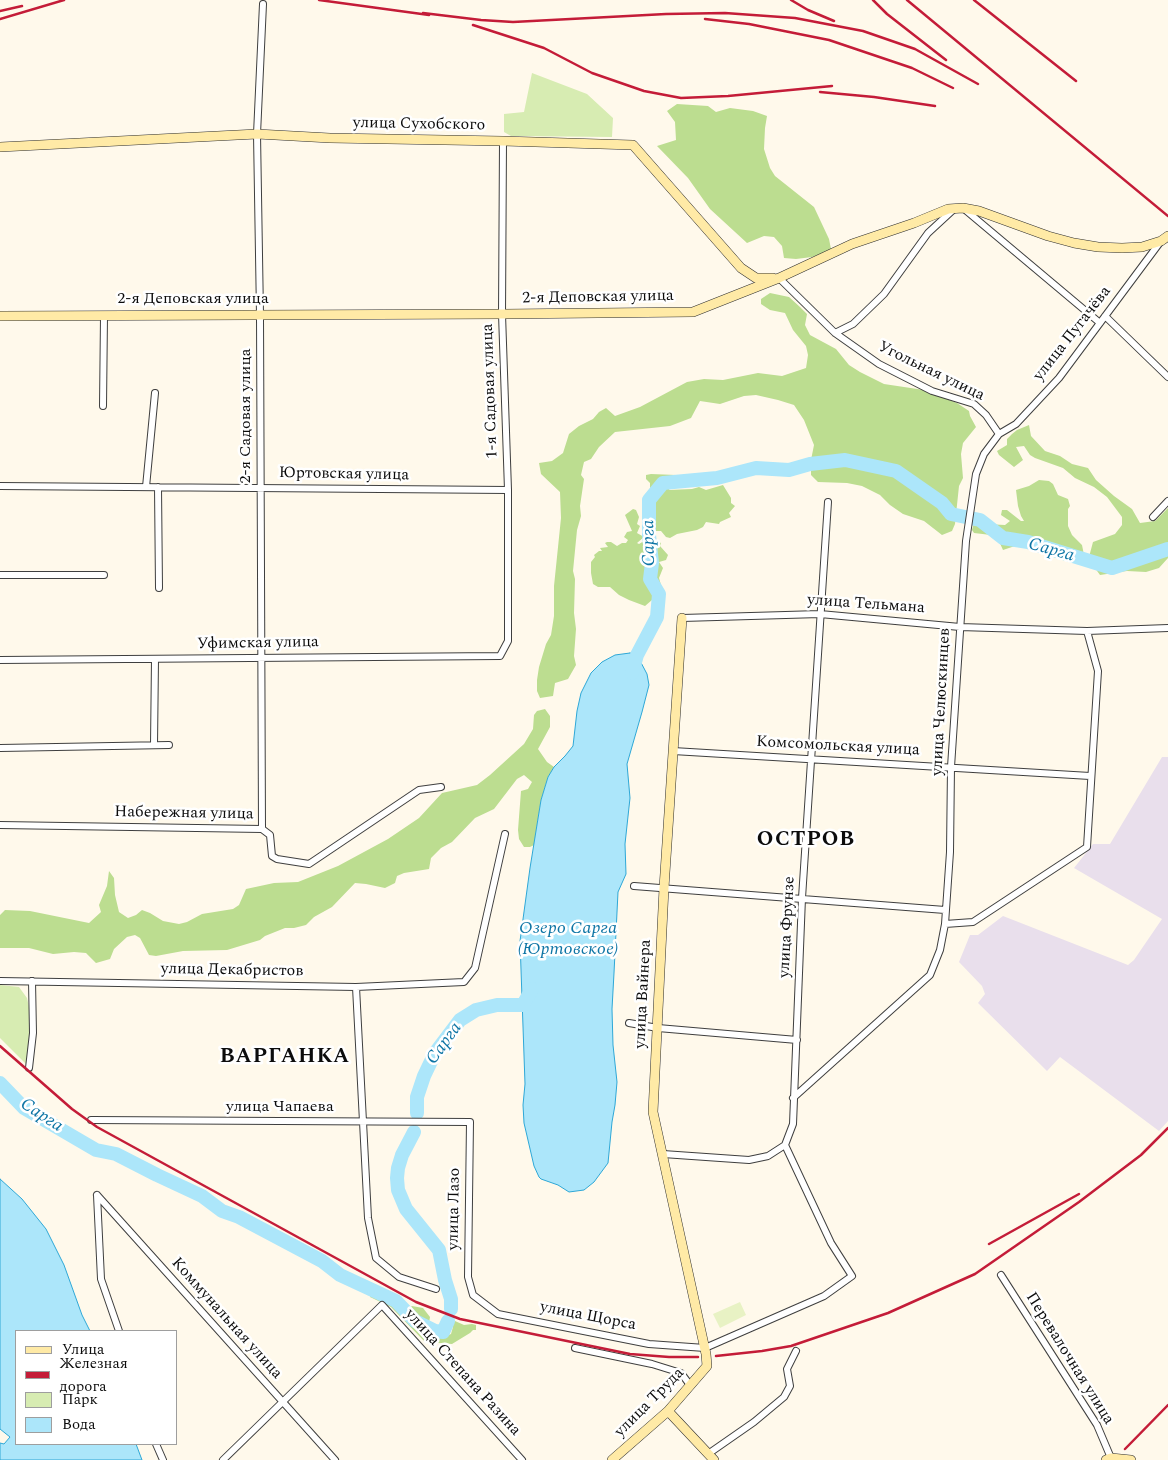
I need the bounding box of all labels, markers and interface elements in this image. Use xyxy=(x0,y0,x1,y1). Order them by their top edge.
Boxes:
street label: улица Сухобского xyxy=(353,114,485,136)
street label: улица Пугачёва xyxy=(1030,283,1116,385)
street label: 2-я Деповская улица xyxy=(522,287,674,309)
street label: 2-я Деповская улица xyxy=(117,290,269,310)
street label: 1-я Садовая улица xyxy=(479,323,503,459)
street label: Угольная улица xyxy=(875,338,987,406)
street label: 2-я Садовая улица xyxy=(237,348,257,484)
street label: Юртовская улица xyxy=(279,464,409,486)
water label: Сарга xyxy=(639,519,661,567)
water label: Сарга xyxy=(1026,534,1076,568)
street label: улица Тельмана xyxy=(807,591,925,619)
street label: улица Челюскинцев xyxy=(929,628,955,776)
street label: Уфимская улица xyxy=(197,633,319,655)
street label: Комсомольская улица xyxy=(756,733,920,761)
street label: Набережная улица xyxy=(114,803,254,825)
district label: ОСТРОВ xyxy=(756,828,856,854)
street label: улица Фрунзе xyxy=(776,876,800,978)
water label: Озеро Сарга (Юртовское) xyxy=(518,918,618,961)
street label: улица Вайнера xyxy=(632,939,656,1049)
street label: улица Декабристов xyxy=(161,960,303,982)
water label: Сарга xyxy=(423,1019,467,1069)
district label: ВАРГАНКА xyxy=(219,1045,351,1071)
water label: Сарга xyxy=(16,1094,66,1138)
street label: улица Чапаева xyxy=(226,1098,334,1118)
street label: улица Лазо xyxy=(445,1168,465,1250)
street label: Коммунальная улица xyxy=(166,1254,286,1384)
street label: Перевалочная улица xyxy=(1021,1289,1117,1429)
street label: улица Щорса xyxy=(538,1298,638,1336)
street label: улица Степана Разина xyxy=(400,1306,524,1440)
legend xyxy=(15,1330,178,1445)
text: Улица xyxy=(62,1338,104,1361)
text: Железная дорога xyxy=(60,1352,128,1398)
street label: улица Труда xyxy=(611,1364,689,1442)
text: Парк xyxy=(62,1388,98,1411)
text: Вода xyxy=(62,1413,96,1436)

